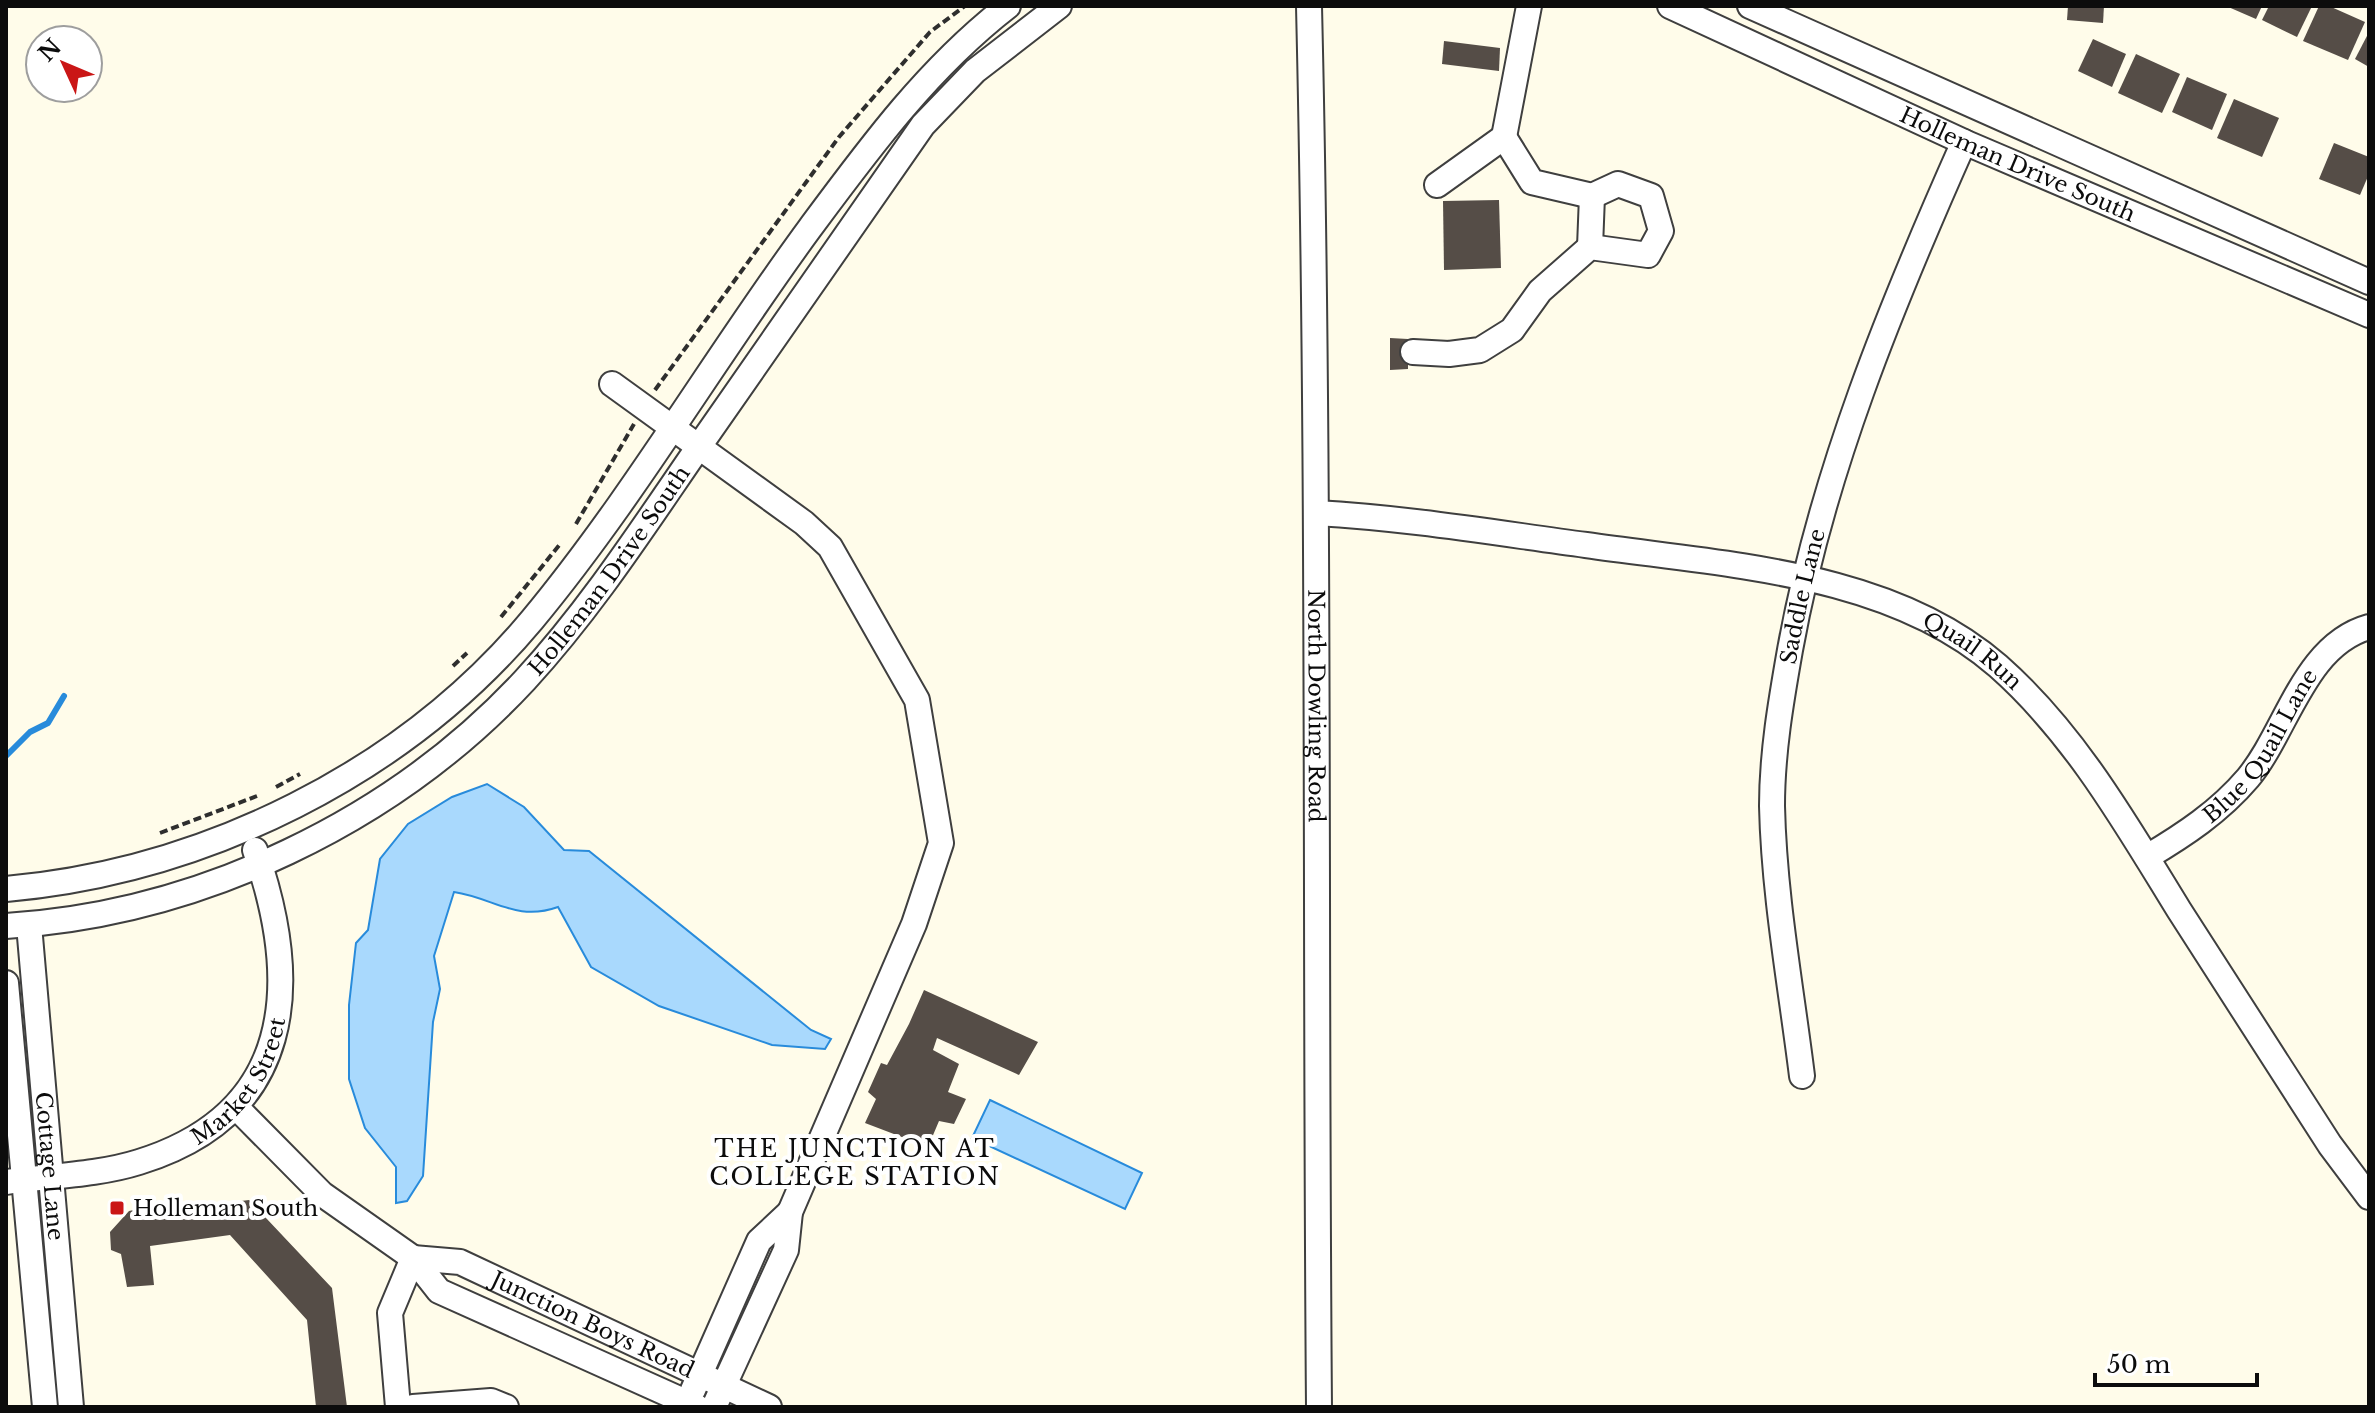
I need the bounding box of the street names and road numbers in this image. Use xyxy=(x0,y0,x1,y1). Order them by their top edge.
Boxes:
street label: Holleman Drive South xyxy=(1895,101,2139,228)
street label: Holleman Drive South xyxy=(523,461,696,681)
street label: Saddle Lane xyxy=(1775,526,1831,666)
street label: North Dowling Road xyxy=(1302,589,1330,823)
street label: Quail Run xyxy=(1918,606,2028,695)
street label: Blue Quail Lane xyxy=(2198,664,2323,829)
street label: Market Street xyxy=(186,1015,291,1151)
street label: Cottage Lane xyxy=(30,1091,69,1241)
street label: Junction Boys Road xyxy=(484,1264,699,1384)

